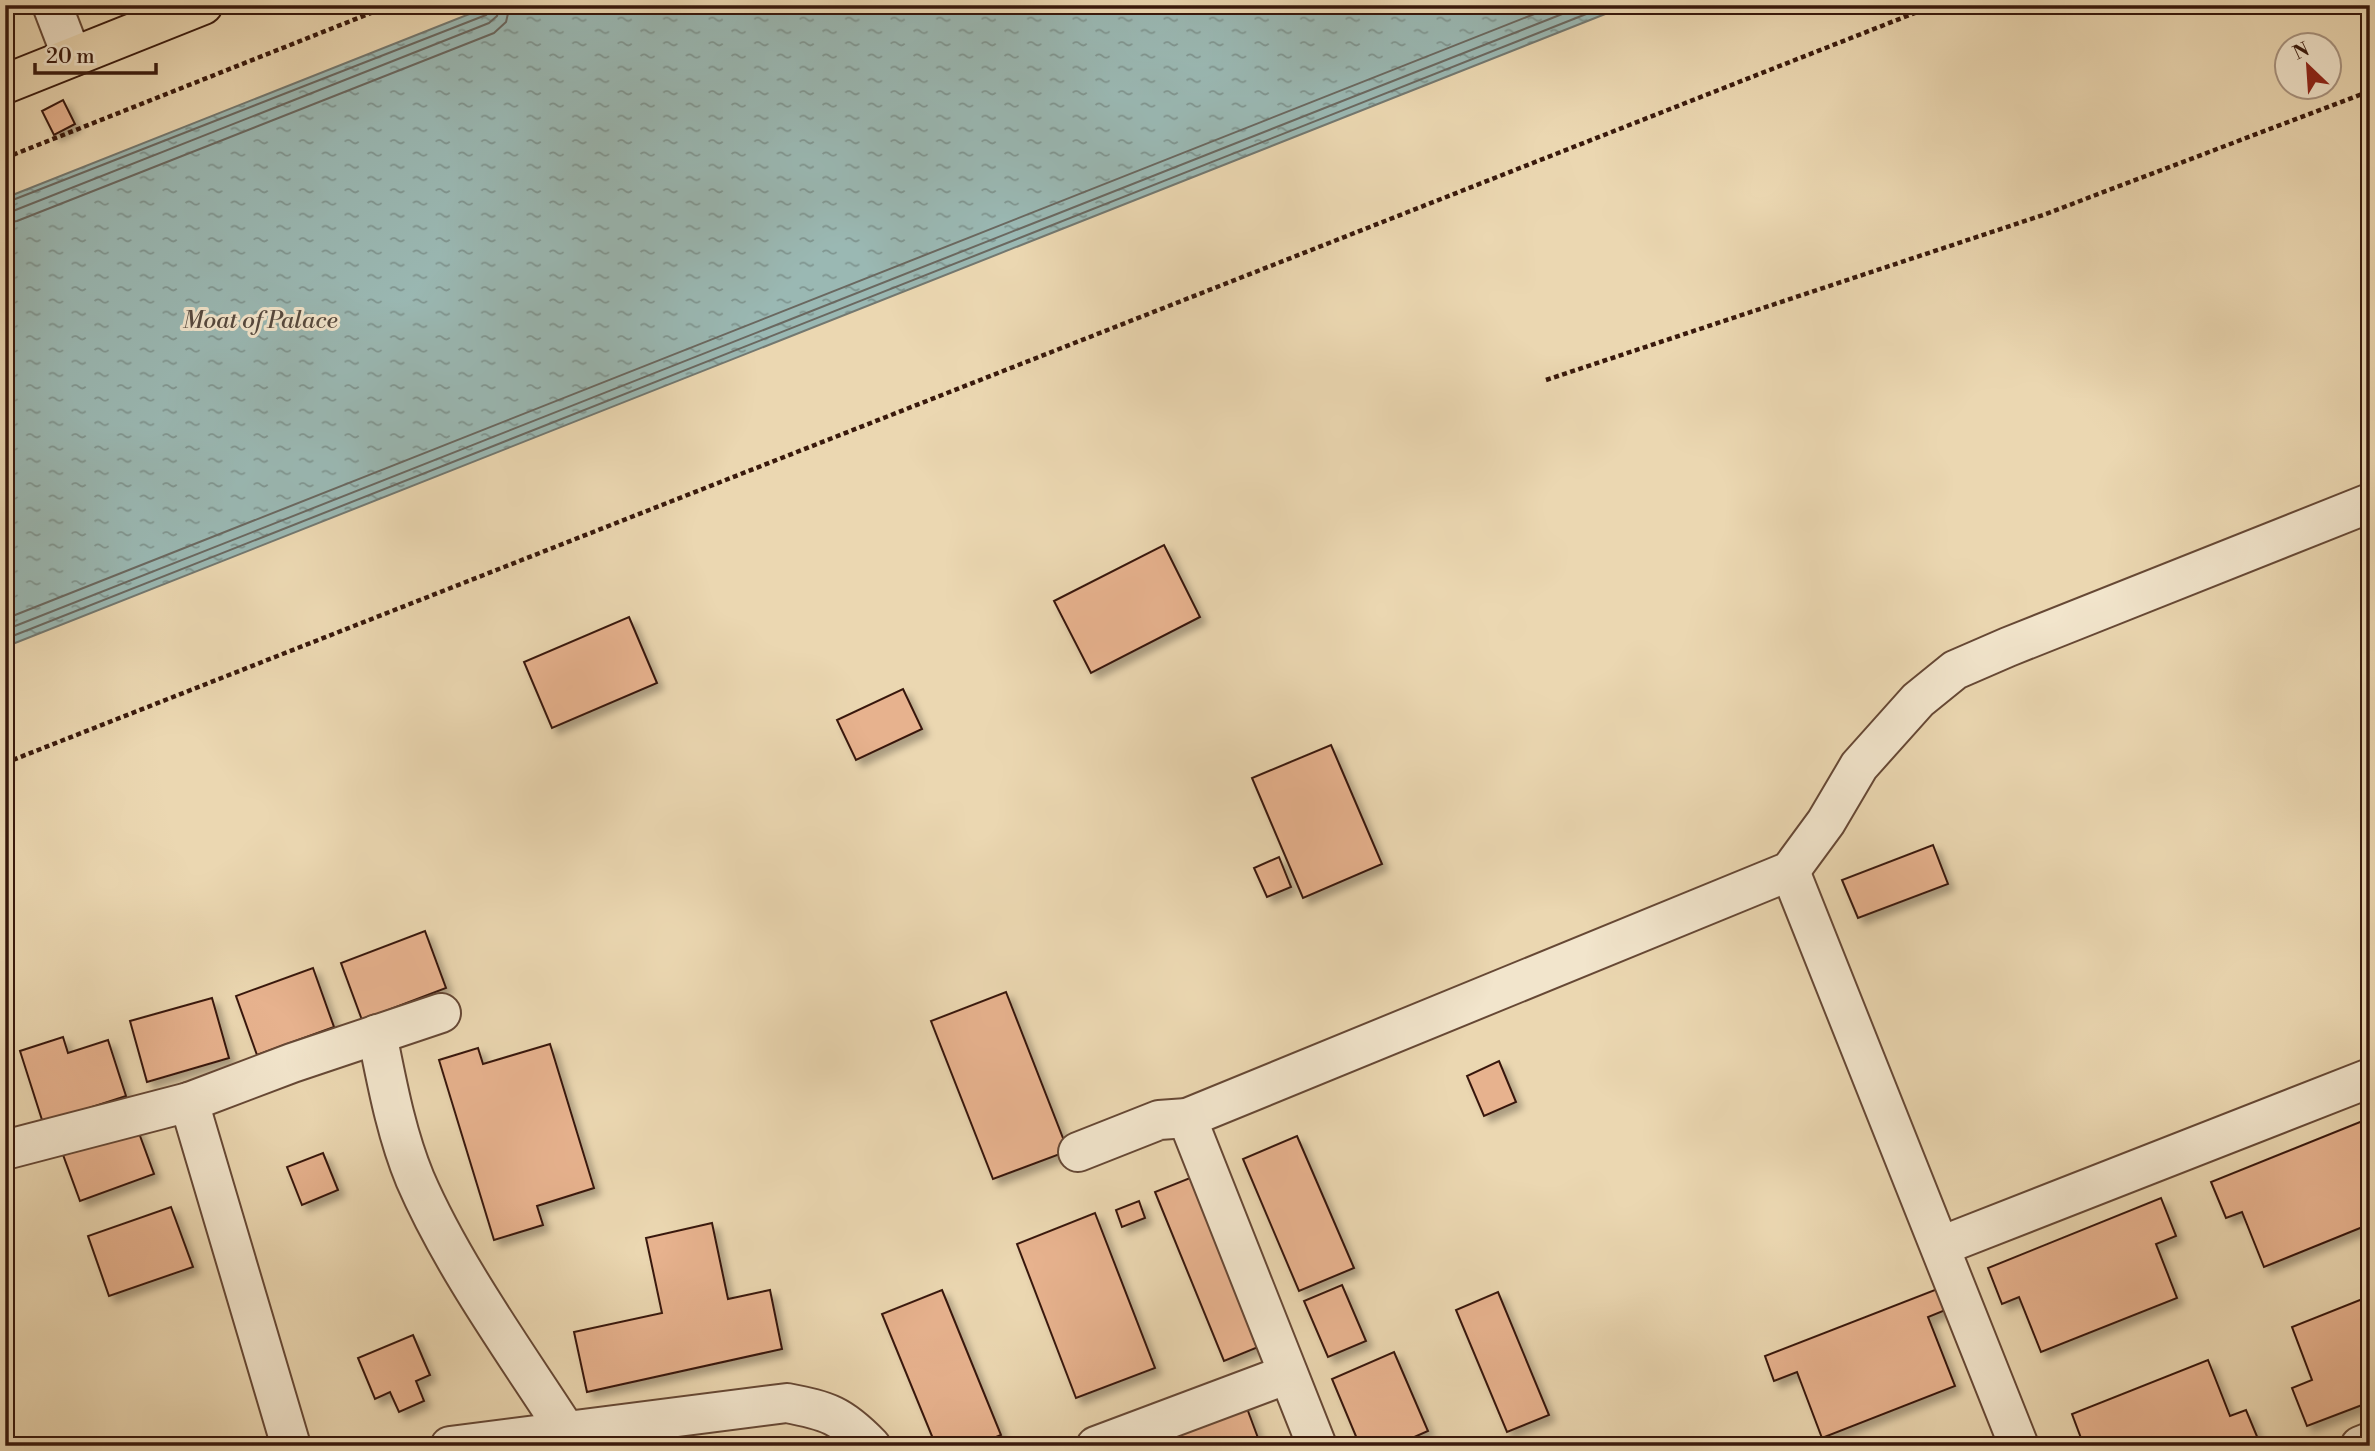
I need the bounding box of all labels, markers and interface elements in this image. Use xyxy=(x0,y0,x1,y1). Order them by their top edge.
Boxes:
scale bar xyxy=(35,32,156,76)
north arrow xyxy=(2274,32,2344,102)
text: N xyxy=(2289,37,2313,66)
text: 20 m xyxy=(46,44,95,70)
water label: Moat of Palace xyxy=(182,306,338,336)

